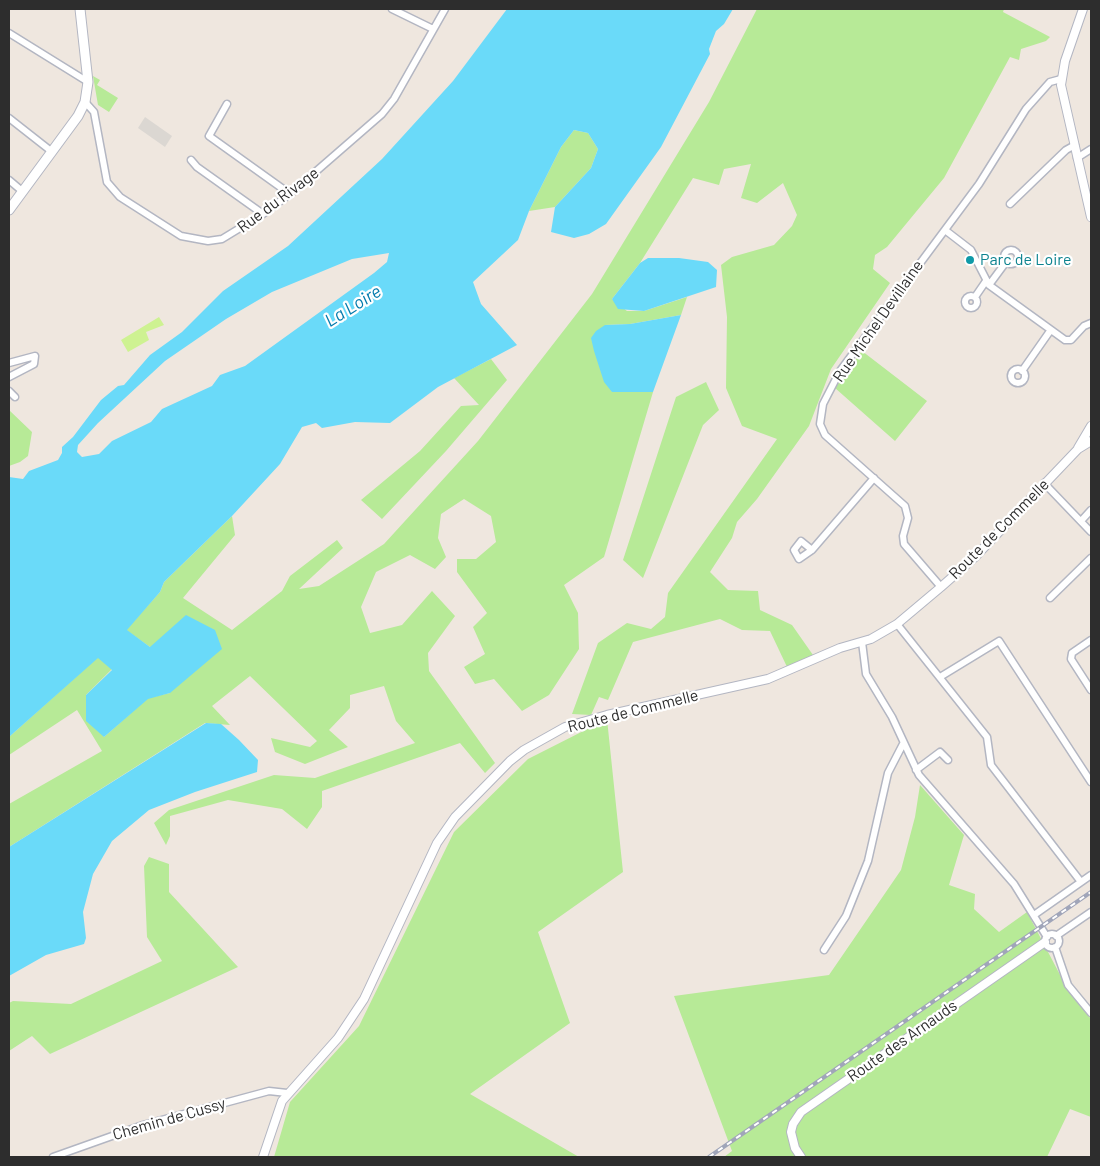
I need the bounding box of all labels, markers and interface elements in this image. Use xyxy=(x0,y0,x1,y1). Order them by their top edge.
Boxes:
street label: Rue du Rivage xyxy=(233,163,323,237)
place label: Parc de Loire xyxy=(980,250,1071,270)
marker: Parc de Loire xyxy=(964,254,976,266)
street label: Rue Michel Devillaine xyxy=(829,256,927,386)
water label: La Loire xyxy=(321,280,385,332)
street label: Route de Commelle xyxy=(945,475,1053,583)
street label: Route de Commelle xyxy=(566,685,700,737)
street label: Route des Arnauds xyxy=(843,996,961,1086)
street label: Chemin de Cussy xyxy=(110,1094,228,1144)

